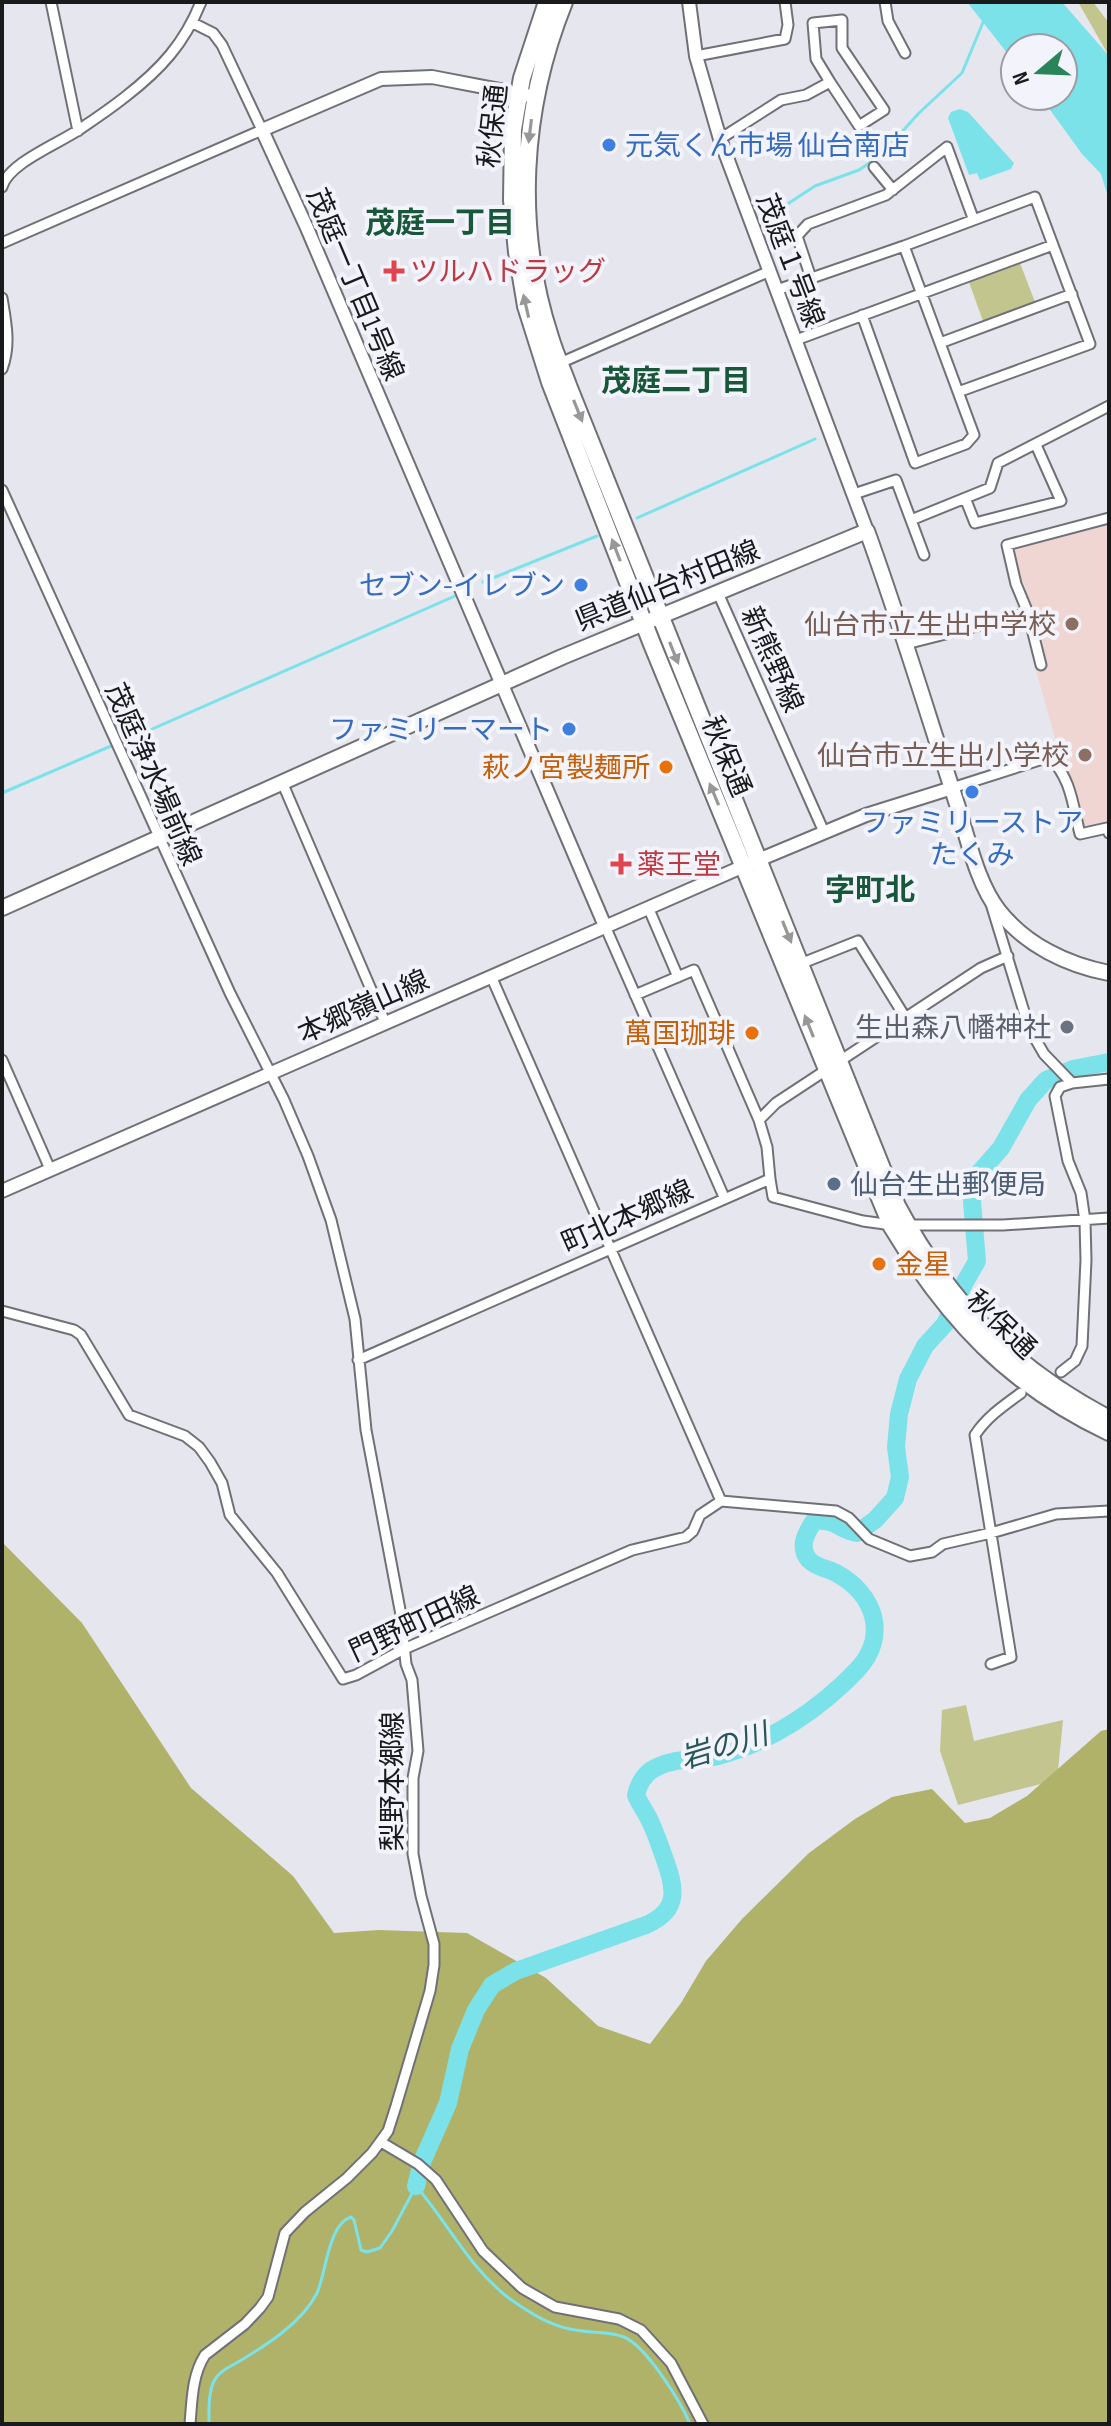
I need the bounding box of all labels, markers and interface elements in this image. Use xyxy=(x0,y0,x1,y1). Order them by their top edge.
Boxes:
north arrow xyxy=(999,32,1079,112)
text: N xyxy=(1007,68,1036,88)
street label: 秋保通 xyxy=(473,83,514,170)
one-way arrow xyxy=(523,119,536,144)
place label: 元気くん市場 仙台南店 xyxy=(625,130,909,163)
marker: 元気くん市場 仙台南店 xyxy=(600,136,618,154)
street label: 茂庭一丁目1号線 xyxy=(299,183,410,386)
street label: 茂庭１号線 xyxy=(749,189,830,332)
district label: 茂庭一丁目 xyxy=(365,206,515,242)
place label: ツルハドラッグ xyxy=(410,256,606,289)
marker: ツルハドラッグ xyxy=(385,262,403,280)
one-way arrow xyxy=(520,293,532,318)
district label: 茂庭二丁目 xyxy=(601,364,751,400)
one-way arrow xyxy=(572,399,585,423)
street label: 県道仙台村田線 xyxy=(571,534,765,638)
one-way arrow xyxy=(609,538,622,562)
place label: セブン-イレブン xyxy=(359,570,565,603)
marker: セブン-イレブン xyxy=(572,576,590,594)
street label: 新熊野線 xyxy=(734,602,809,717)
place label: 仙台市立生出中学校 xyxy=(804,609,1056,642)
marker: 仙台市立生出中学校 xyxy=(1063,615,1081,633)
one-way arrow xyxy=(668,641,681,665)
street label: 茂庭浄水場前線 xyxy=(98,678,208,871)
street label: 秋保通 xyxy=(694,711,757,802)
place label: ファミリーマート xyxy=(329,714,553,747)
marker: ファミリーマート xyxy=(560,720,578,738)
place label: 仙台市立生出小学校 xyxy=(817,740,1069,773)
marker: 仙台市立生出小学校 xyxy=(1076,746,1094,764)
place label: 萩ノ宮製麺所 xyxy=(482,752,650,785)
marker: 萩ノ宮製麺所 xyxy=(657,758,675,776)
one-way arrow xyxy=(707,781,720,805)
marker: ファミリーストア たくみ xyxy=(963,783,981,801)
place label: ファミリーストア たくみ xyxy=(861,807,1083,872)
place label: 薬王堂 xyxy=(637,849,721,882)
marker: 薬王堂 xyxy=(612,855,630,873)
district label: 字町北 xyxy=(825,873,915,909)
one-way arrow xyxy=(781,920,794,944)
street label: 本郷嶺山線 xyxy=(293,964,434,1051)
place label: 生出森八幡神社 xyxy=(855,1012,1051,1045)
one-way arrow xyxy=(802,1014,815,1038)
place label: 萬国珈琲 xyxy=(624,1018,736,1051)
marker: 生出森八幡神社 xyxy=(1058,1018,1076,1036)
marker: 萬国珈琲 xyxy=(743,1024,761,1042)
place label: 仙台生出郵便局 xyxy=(850,1169,1046,1202)
street label: 町北本郷線 xyxy=(557,1174,698,1261)
marker: 仙台生出郵便局 xyxy=(825,1175,843,1193)
place label: 金星 xyxy=(895,1249,951,1282)
marker: 金星 xyxy=(870,1255,888,1273)
street label: 秋保通 xyxy=(959,1284,1043,1366)
street label: 門野町田線 xyxy=(344,1580,485,1669)
street label: 梨野本郷線 xyxy=(377,1711,410,1851)
water label: 岩の川 xyxy=(676,1716,775,1777)

